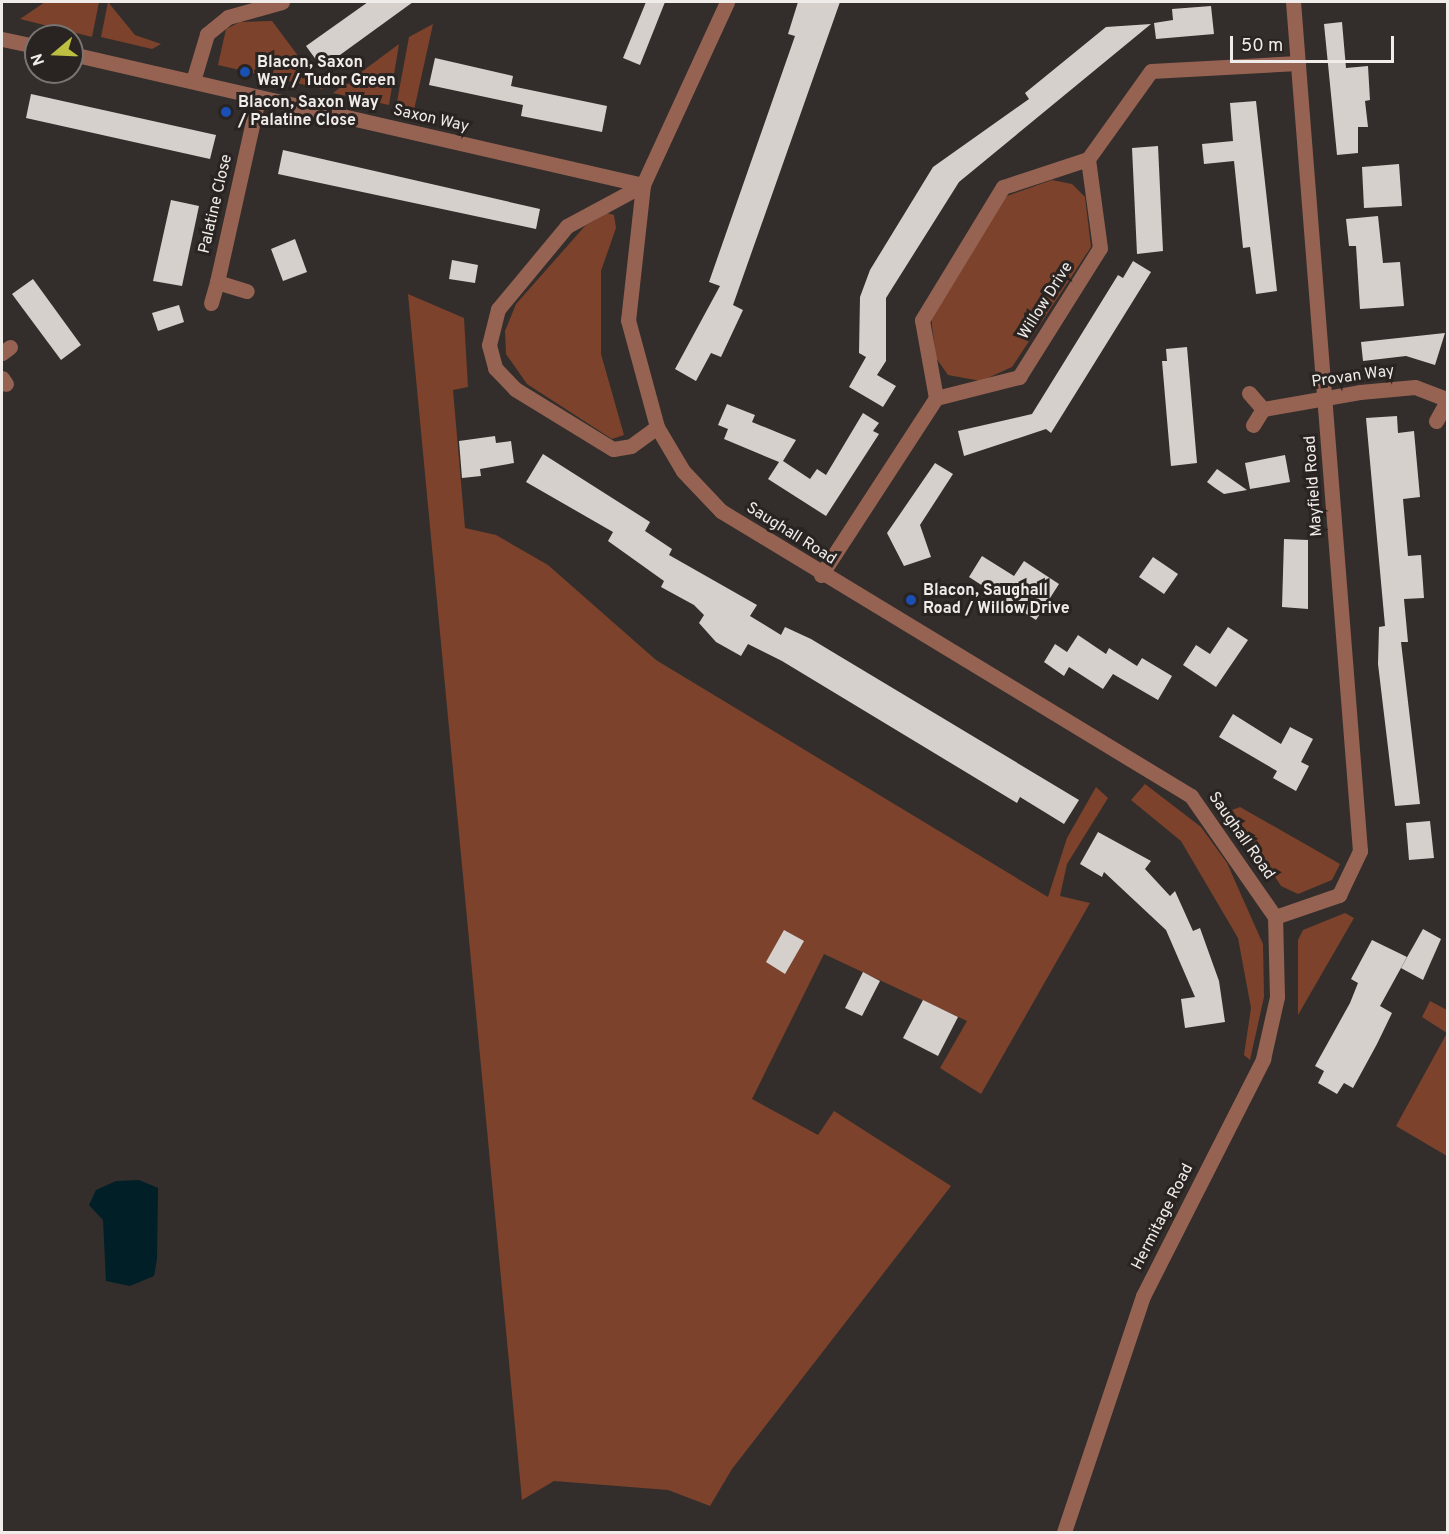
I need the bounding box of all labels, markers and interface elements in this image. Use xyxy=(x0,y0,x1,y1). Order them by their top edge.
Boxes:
north arrow xyxy=(24,24,84,84)
scale bar xyxy=(1233,24,1396,62)
text: 50 m xyxy=(1241,35,1283,58)
text: N xyxy=(28,51,50,68)
place label: Blacon, Saxon Way / Tudor Green xyxy=(257,53,396,91)
marker: Blacon, Saxon Way / Tudor Green xyxy=(238,65,252,79)
place label: Blacon, Saxon Way / Palatine Close xyxy=(238,93,379,131)
street label: Saxon Way xyxy=(391,101,471,137)
marker: Blacon, Saxon Way / Palatine Close xyxy=(219,105,233,119)
street label: Palatine Close xyxy=(195,153,237,255)
street label: Willow Drive xyxy=(1015,259,1077,343)
street label: Provan Way xyxy=(1310,362,1396,392)
street label: Mayfield Road xyxy=(1301,435,1327,537)
street label: Saughall Road xyxy=(742,499,840,569)
place label: Blacon, Saughall Road / Willow Drive xyxy=(923,581,1070,619)
marker: Blacon, Saughall Road / Willow Drive xyxy=(904,593,918,607)
street label: Saughall Road xyxy=(1204,788,1278,884)
street label: Hermitage Road xyxy=(1128,1161,1198,1273)

